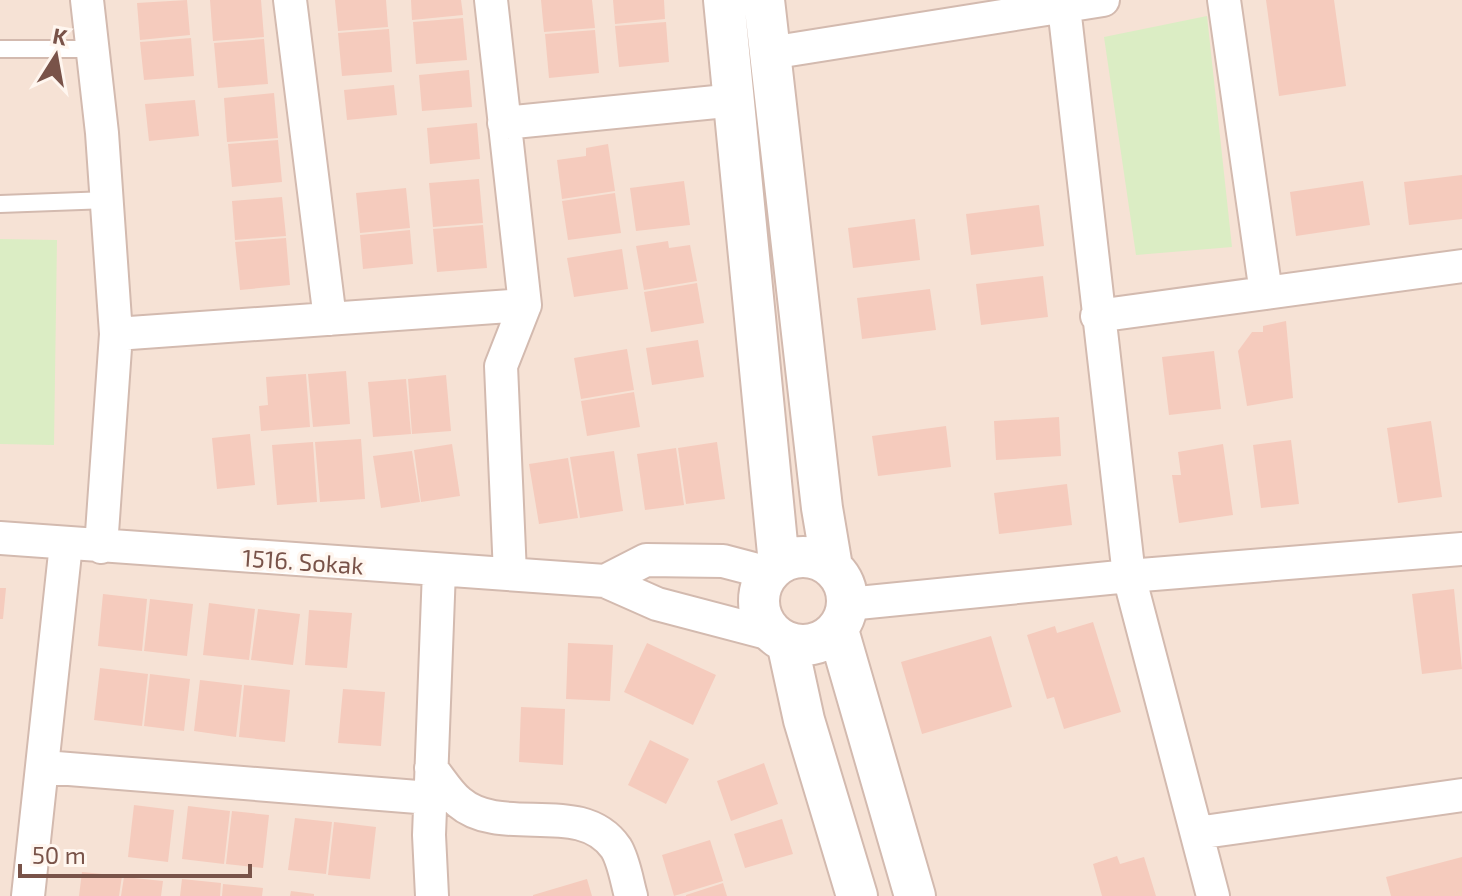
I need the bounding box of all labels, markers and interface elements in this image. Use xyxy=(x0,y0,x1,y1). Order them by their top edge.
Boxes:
north arrow xyxy=(16,16,96,96)
text: K xyxy=(51,21,69,49)
street label: 1516. Sokak xyxy=(242,542,364,580)
scale bar xyxy=(20,828,250,878)
text: 50 m xyxy=(32,840,86,869)

